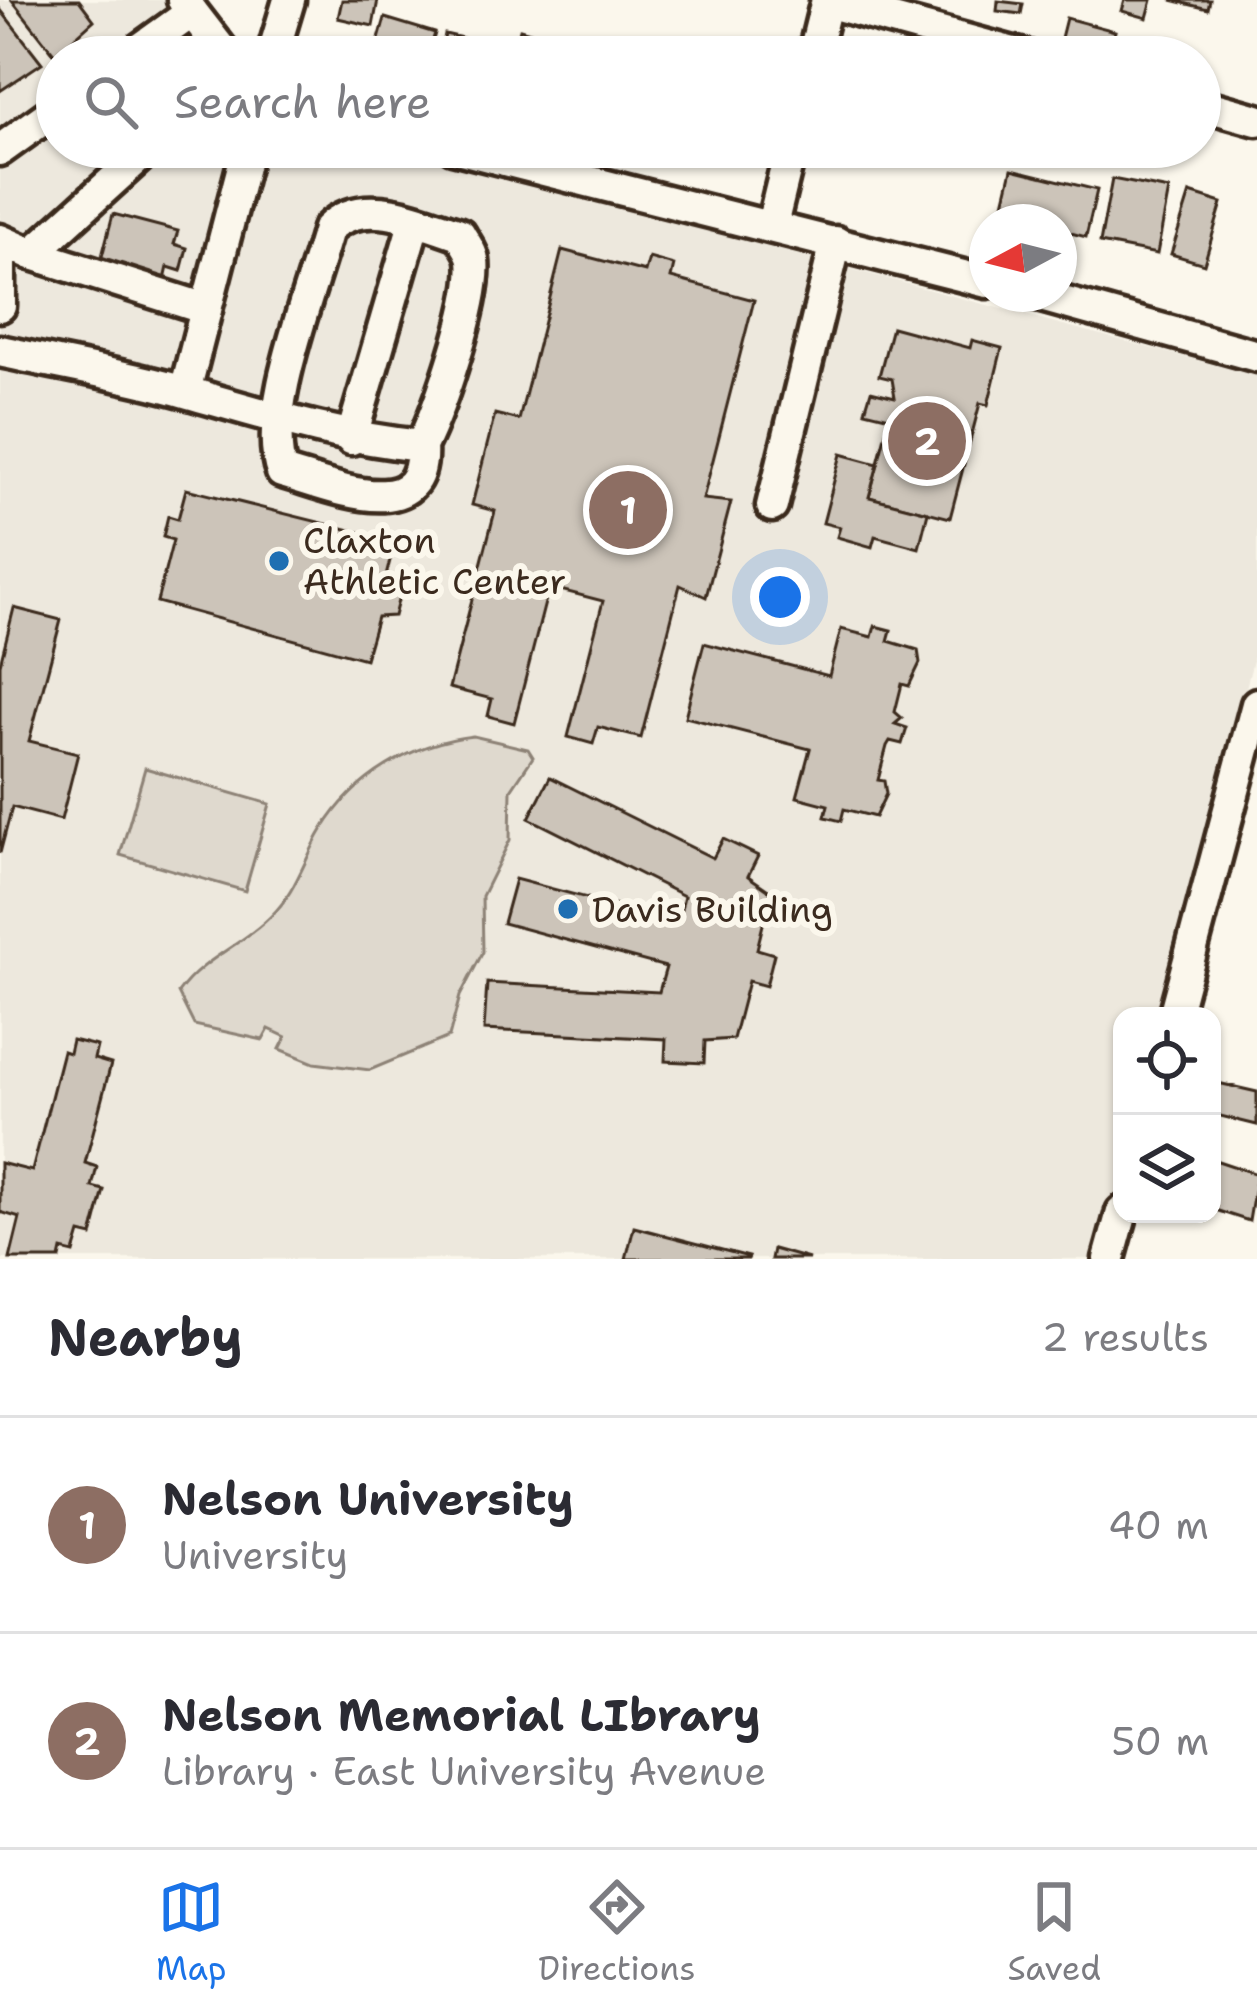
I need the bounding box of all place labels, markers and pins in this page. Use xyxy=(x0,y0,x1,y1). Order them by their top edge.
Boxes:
pin: 2 xyxy=(888,396,966,486)
pin: 1 xyxy=(589,465,667,555)
place label: Claxton Athletic Center xyxy=(303,516,566,606)
marker: Claxton Athletic Center xyxy=(266,548,292,574)
place label: Davis Building xyxy=(592,885,833,934)
marker: Davis Building xyxy=(555,896,581,922)

